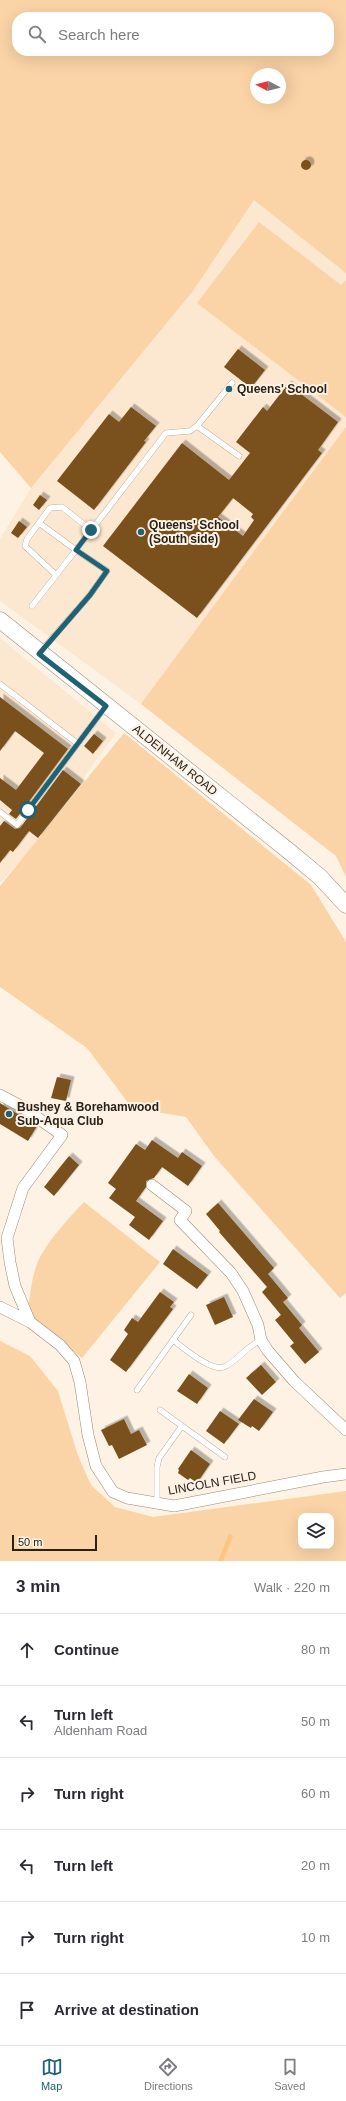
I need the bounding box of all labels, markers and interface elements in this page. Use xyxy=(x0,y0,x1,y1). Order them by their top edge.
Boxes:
search box xyxy=(12,12,334,56)
icon: search xyxy=(26,23,48,45)
text: Search here xyxy=(58,26,140,43)
north arrow xyxy=(250,68,286,104)
place label: Queens' School xyxy=(237,382,327,396)
marker: Queens' School xyxy=(224,384,234,394)
place label: Queens' School (South side) xyxy=(149,518,239,546)
route end xyxy=(82,521,100,539)
marker: Queens' School (South side) xyxy=(136,527,146,537)
street label: ALDENHAM ROAD xyxy=(130,722,220,799)
route start xyxy=(19,801,37,819)
place label: Bushey & Borehamwood Sub-Aqua Club xyxy=(17,1100,159,1128)
marker: Bushey & Borehamwood Sub-Aqua Club xyxy=(4,1109,14,1119)
street label: LINCOLN FIELD xyxy=(167,1468,258,1498)
map controls xyxy=(298,1513,334,1549)
button: layers xyxy=(298,1513,334,1549)
scale bar xyxy=(12,1533,97,1552)
text: 50 m xyxy=(18,1536,42,1548)
text: 3 min xyxy=(16,1577,60,1596)
text: Walk · 220 m xyxy=(254,1580,330,1595)
icon: ahead xyxy=(16,1639,38,1661)
text: Continue xyxy=(54,1641,119,1658)
text: 80 m xyxy=(301,1642,330,1657)
text: Turn left xyxy=(54,1706,113,1723)
icon: left xyxy=(16,1711,38,1733)
text: 50 m xyxy=(301,1714,330,1729)
text: Aldenham Road xyxy=(54,1723,147,1738)
icon: right xyxy=(16,1783,38,1805)
text: Turn right xyxy=(54,1785,124,1802)
text: 60 m xyxy=(301,1786,330,1801)
icon: left xyxy=(16,1855,38,1877)
text: Turn left xyxy=(54,1857,113,1874)
text: 20 m xyxy=(301,1858,330,1873)
icon: right xyxy=(16,1927,38,1949)
text: Turn right xyxy=(54,1929,124,1946)
text: 10 m xyxy=(301,1930,330,1945)
icon: arrive xyxy=(16,1999,38,2021)
text: Arrive at destination xyxy=(54,2001,199,2018)
tab: Map xyxy=(41,2056,63,2092)
tab: Directions xyxy=(144,2056,193,2092)
tab: Saved xyxy=(274,2056,305,2092)

